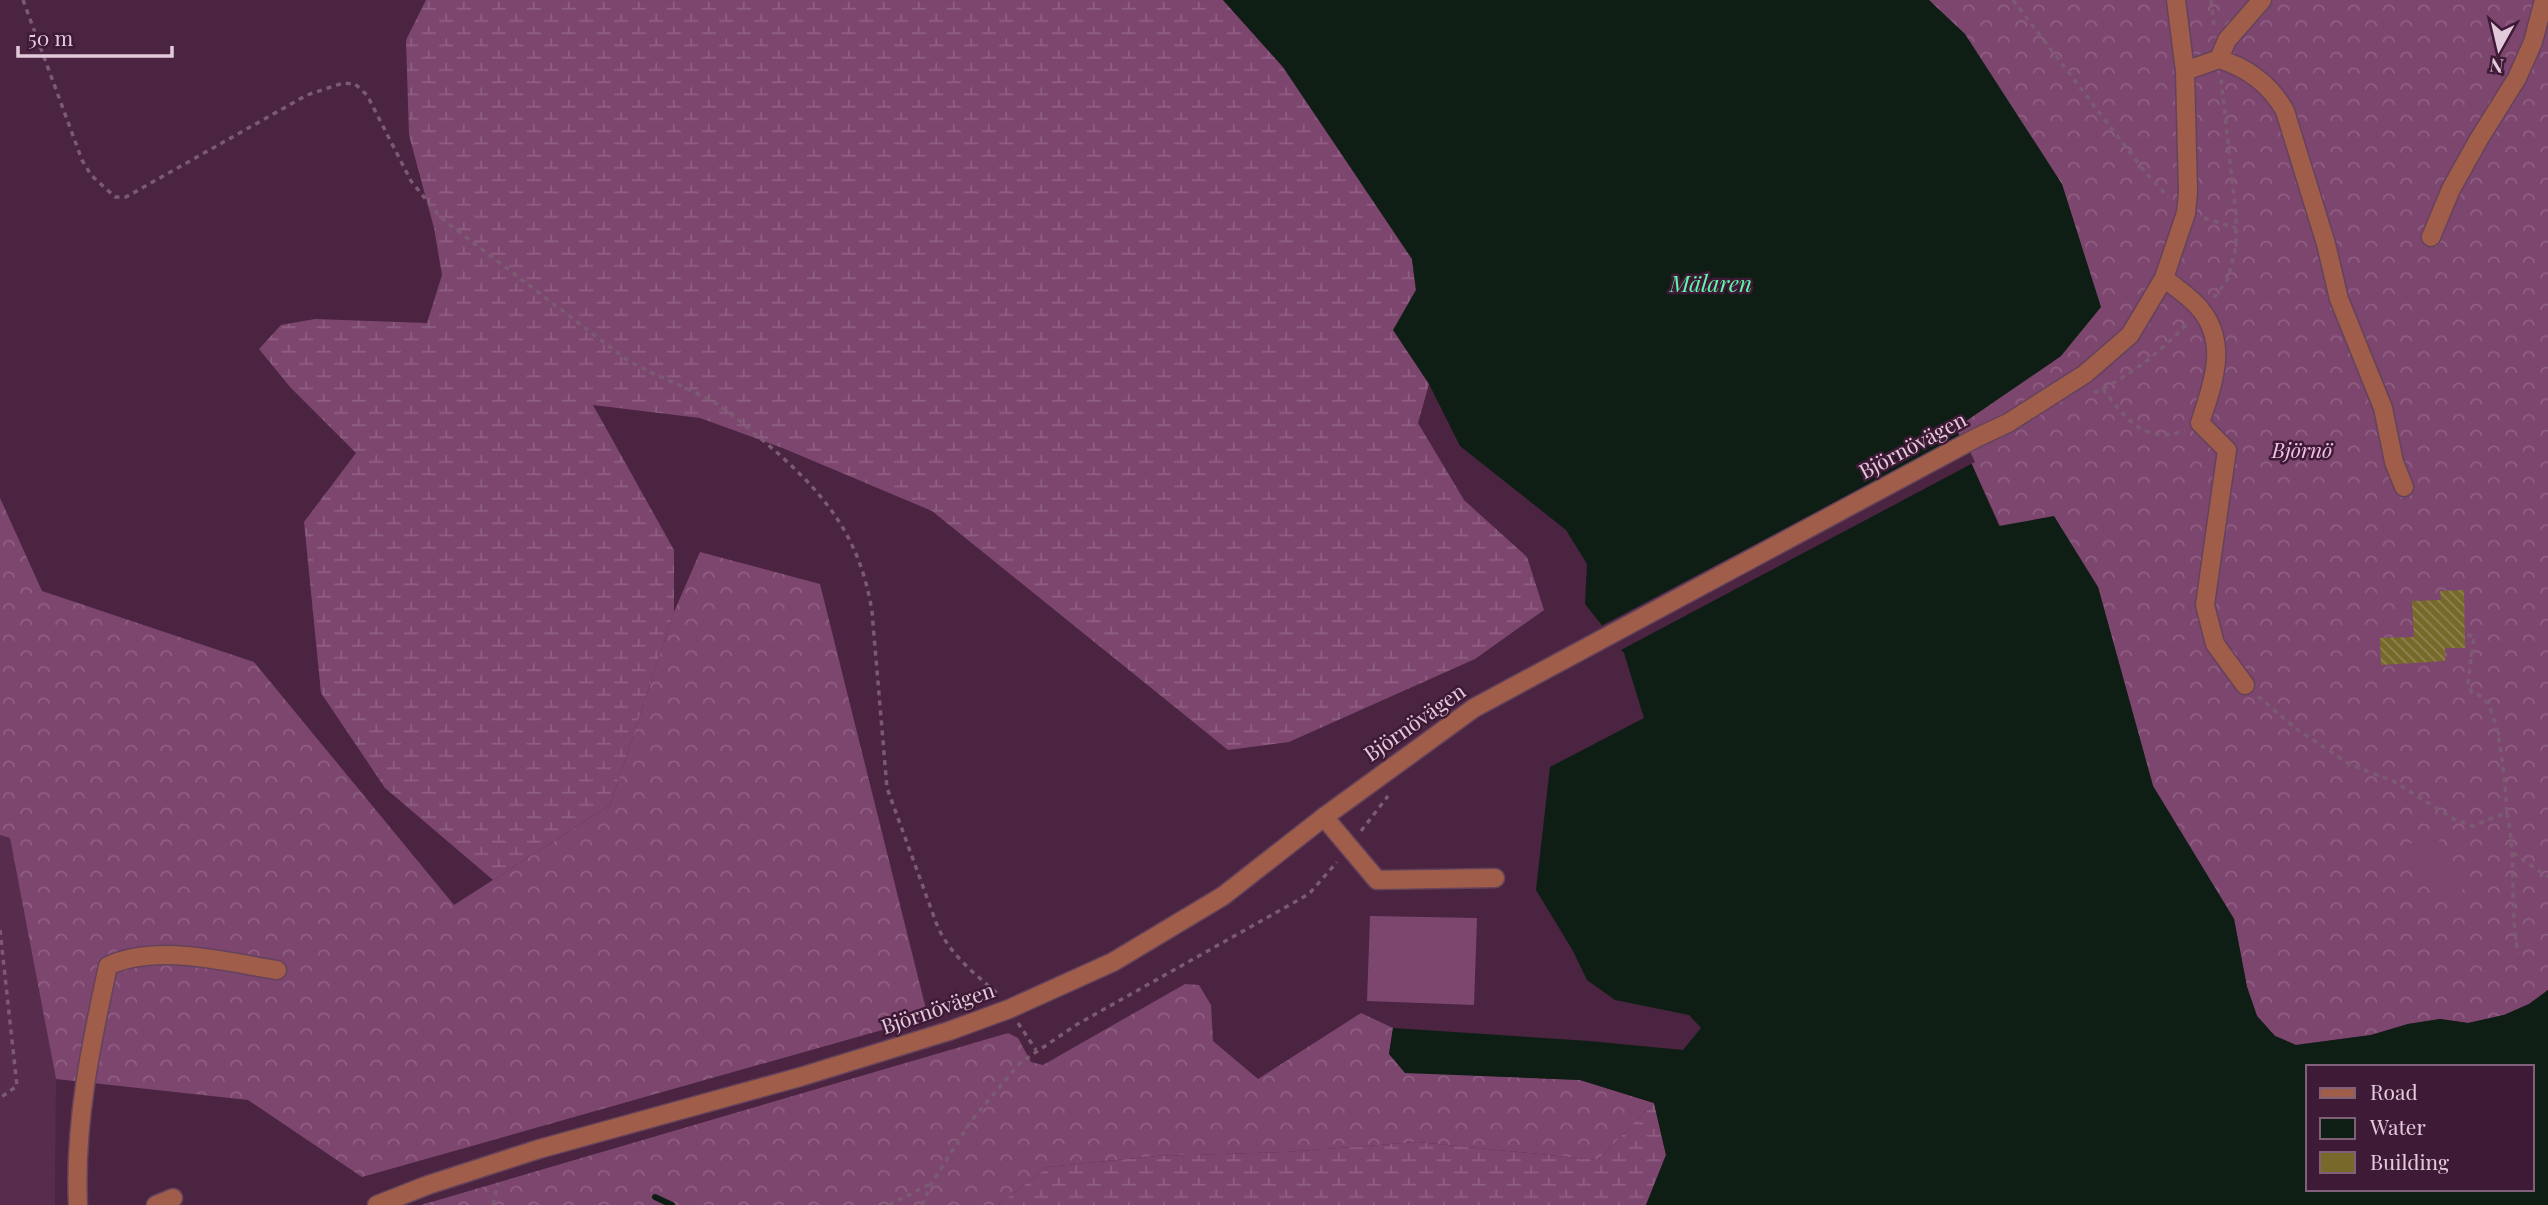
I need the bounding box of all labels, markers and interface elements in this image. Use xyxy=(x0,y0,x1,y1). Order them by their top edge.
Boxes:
scale bar xyxy=(18,14,172,58)
north arrow xyxy=(2464,14,2534,84)
text: 50 m xyxy=(28,23,74,51)
text: N xyxy=(2488,53,2505,81)
water label: Mälaren xyxy=(1669,267,1752,298)
street label: Björnövägen xyxy=(1853,404,1971,484)
park label: Björnö xyxy=(2271,435,2334,463)
street label: Björnövägen xyxy=(1358,676,1471,767)
street label: Björnövägen xyxy=(877,975,998,1040)
legend xyxy=(2306,1065,2534,1191)
text: Road xyxy=(2370,1077,2418,1105)
text: Water xyxy=(2369,1112,2426,1140)
text: Building xyxy=(2370,1147,2449,1175)

